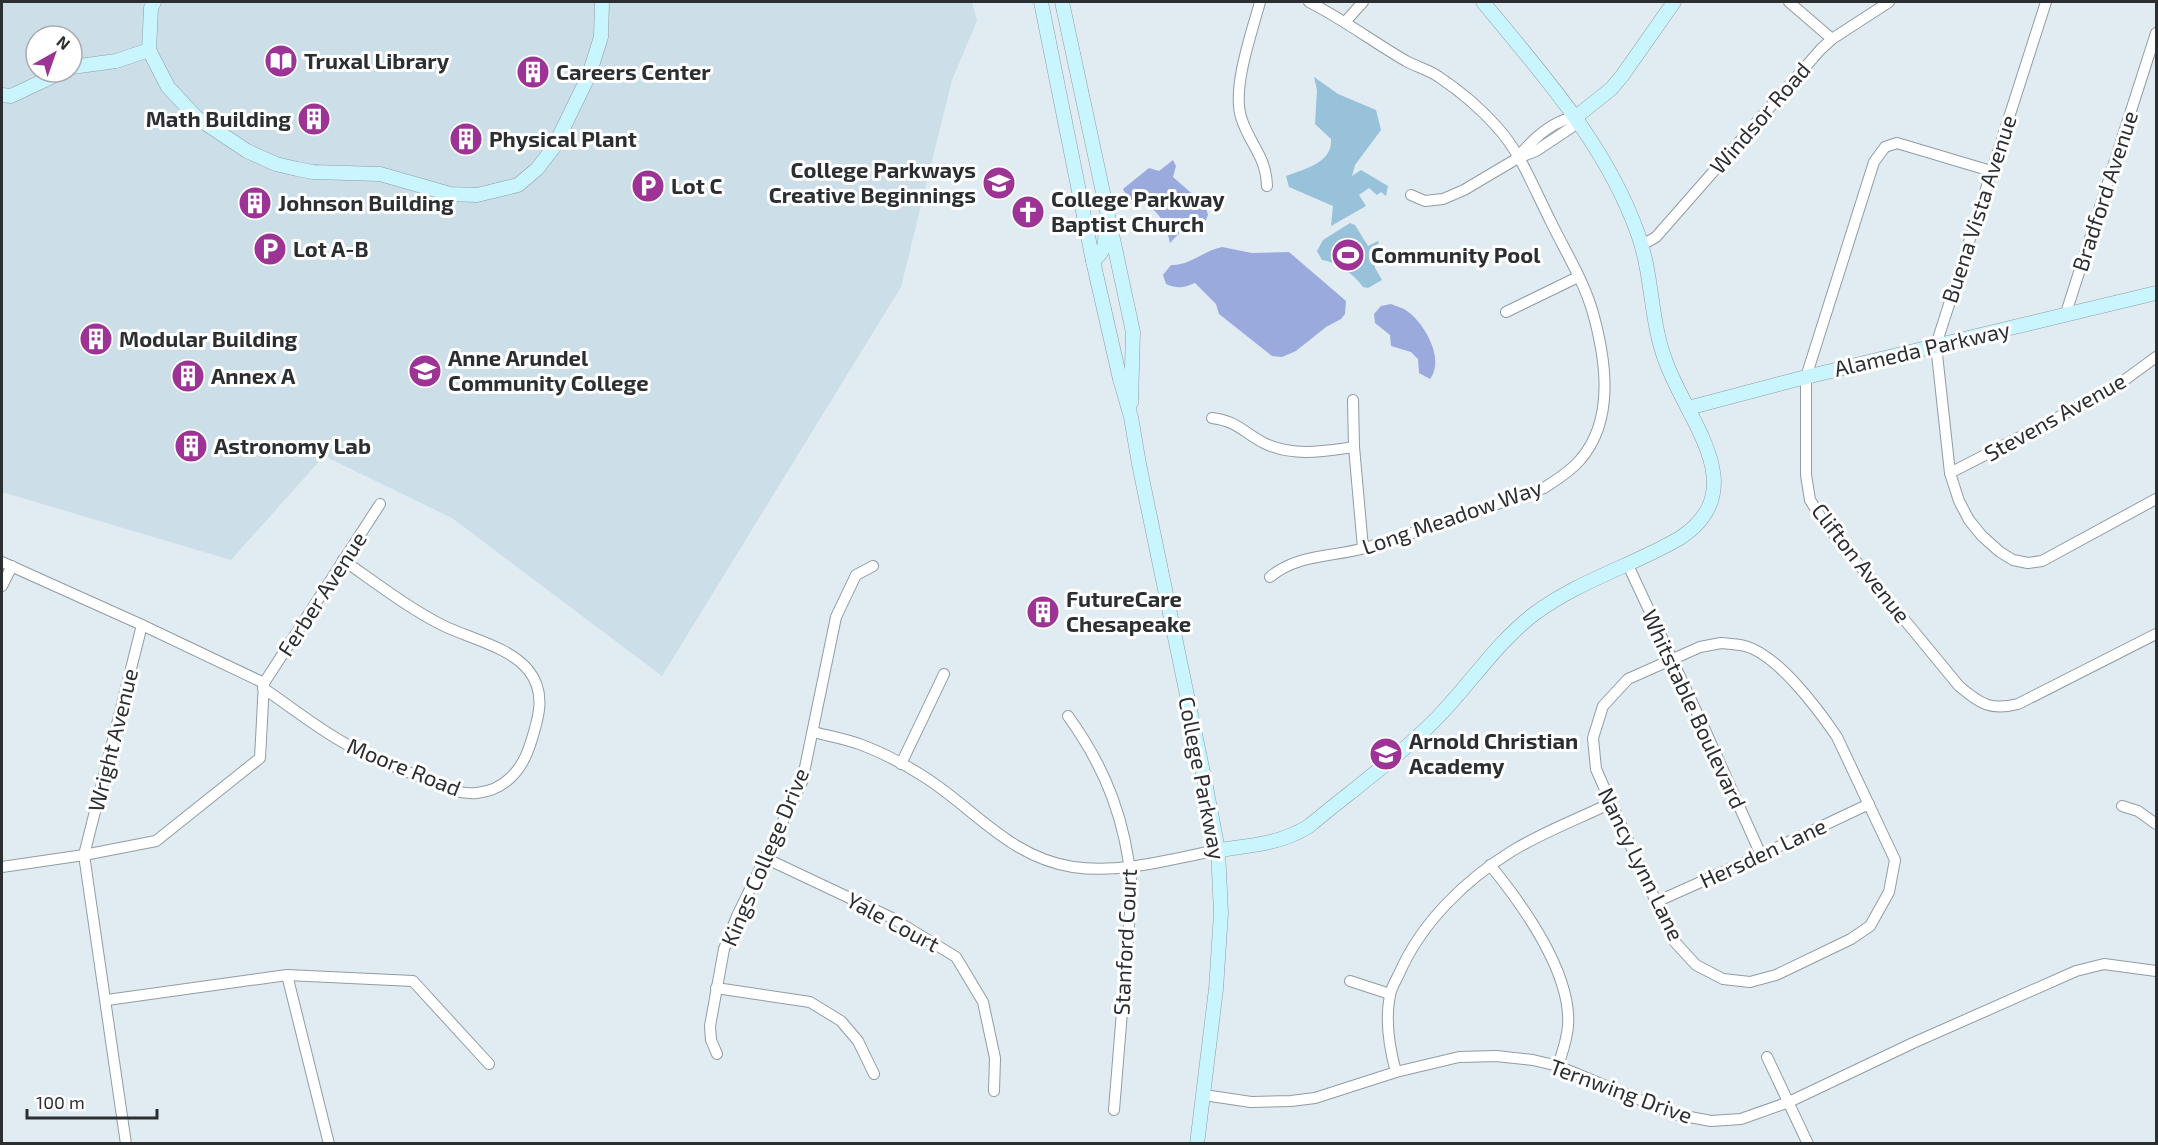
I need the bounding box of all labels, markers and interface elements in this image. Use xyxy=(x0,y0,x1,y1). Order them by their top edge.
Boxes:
north arrow xyxy=(24,24,84,84)
text: N xyxy=(53,31,74,53)
library icon: Truxal Library xyxy=(263,43,299,79)
place label: Truxal Library xyxy=(304,47,450,74)
building icon: Careers Center xyxy=(515,54,551,90)
street label: Windsor Road xyxy=(1704,56,1815,178)
place label: Careers Center xyxy=(556,58,711,84)
building icon: Math Building xyxy=(296,101,332,137)
place label: Math Building xyxy=(146,105,291,131)
street label: Bradford Avenue xyxy=(2066,107,2142,274)
street label: Buena Vista Avenue xyxy=(1935,112,2021,306)
building icon: Physical Plant xyxy=(448,121,484,157)
place label: Physical Plant xyxy=(489,125,637,152)
place label: College Parkways Creative Beginnings xyxy=(769,156,976,207)
school or university icon: College Parkways Creative Beginnings xyxy=(981,165,1017,201)
parking icon: Lot C xyxy=(630,168,666,204)
place label: Lot C xyxy=(671,172,722,198)
building icon: Johnson Building xyxy=(237,185,273,221)
place label: College Parkway Baptist Church xyxy=(1051,185,1225,236)
place label: Johnson Building xyxy=(278,189,454,215)
church icon: College Parkway Baptist Church xyxy=(1010,194,1046,230)
parking icon: Lot A-B xyxy=(252,231,288,267)
place label: Lot A-B xyxy=(293,235,369,261)
sports icon: Community Pool xyxy=(1330,237,1366,273)
place label: Community Pool xyxy=(1371,241,1541,268)
street label: Alameda Parkway xyxy=(1831,315,2013,381)
building icon: Modular Building xyxy=(78,321,114,357)
place label: Modular Building xyxy=(119,325,298,351)
place label: Anne Arundel Community College xyxy=(448,344,649,396)
school or university icon: Anne Arundel Community College xyxy=(407,353,443,389)
building icon: Annex A xyxy=(170,358,206,394)
place label: Annex A xyxy=(211,362,296,388)
street label: Stevens Avenue xyxy=(1979,367,2130,466)
building icon: Astronomy Lab xyxy=(173,428,209,464)
place label: Astronomy Lab xyxy=(214,432,371,459)
street label: Long Meadow Way xyxy=(1358,473,1545,559)
street label: Clifton Avenue xyxy=(1807,497,1917,627)
street label: Ferber Avenue xyxy=(271,526,371,660)
place label: FutureCare Chesapeake xyxy=(1066,585,1191,636)
building icon: FutureCare Chesapeake xyxy=(1025,594,1061,630)
street label: Whitstable Boulevard xyxy=(1637,605,1752,812)
street label: Wright Avenue xyxy=(82,666,142,814)
street label: College Parkway xyxy=(1174,694,1232,862)
place label: Arnold Christian Academy xyxy=(1409,727,1578,779)
street label: Moore Road xyxy=(344,732,465,801)
school or university icon: Arnold Christian Academy xyxy=(1368,736,1404,772)
street label: Kings College Drive xyxy=(715,764,813,949)
street label: Nancy Lynn Lane xyxy=(1594,783,1690,944)
street label: Hersden Lane xyxy=(1695,811,1830,893)
street label: Stanford Court xyxy=(1107,868,1141,1016)
street label: Yale Court xyxy=(843,886,944,956)
street label: Ternwing Drive xyxy=(1547,1052,1696,1128)
scale bar xyxy=(27,1082,158,1120)
text: 100 m xyxy=(36,1091,85,1113)

